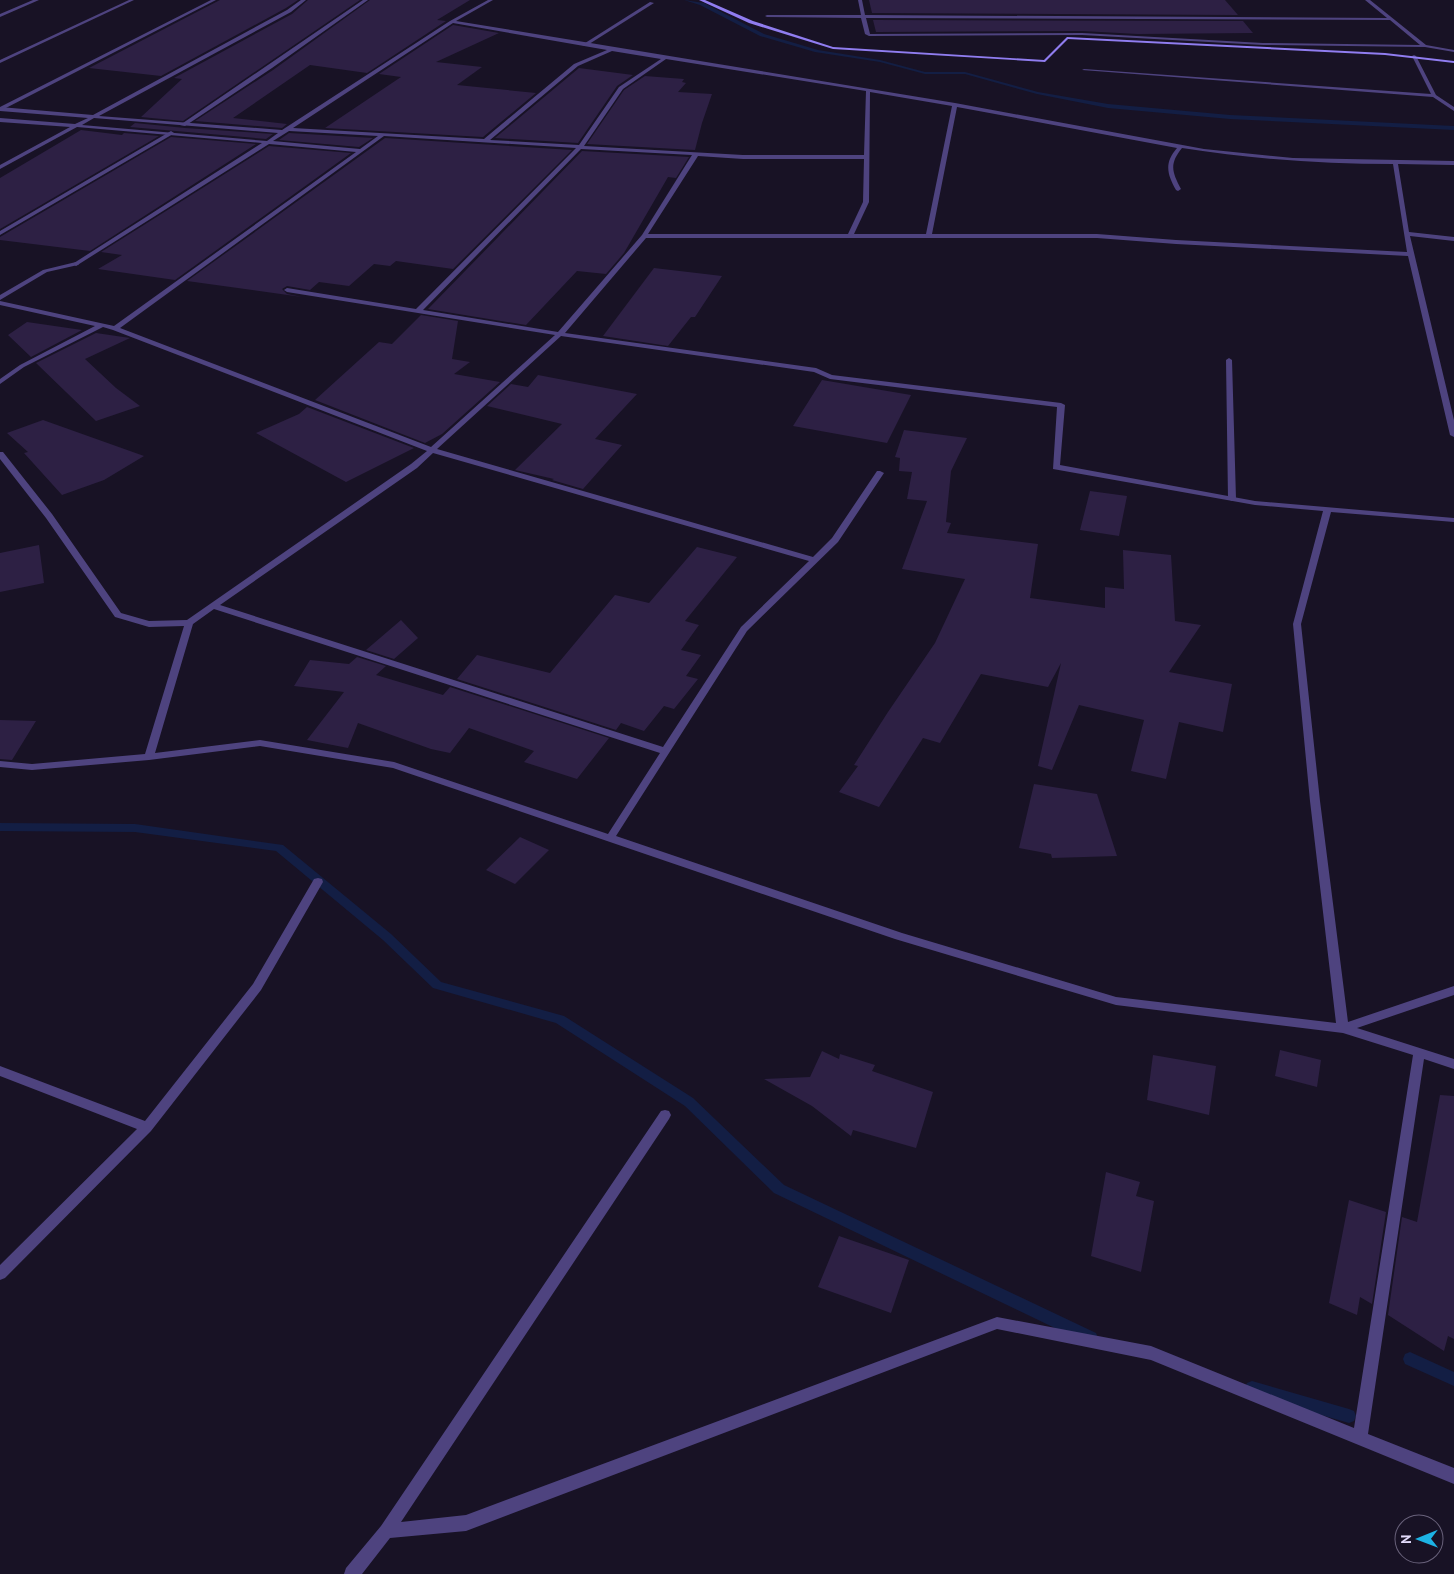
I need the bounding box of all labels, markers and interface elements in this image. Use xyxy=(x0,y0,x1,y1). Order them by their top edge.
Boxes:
north arrow xyxy=(1394,1514,1444,1564)
text: N xyxy=(1397,1534,1415,1544)

